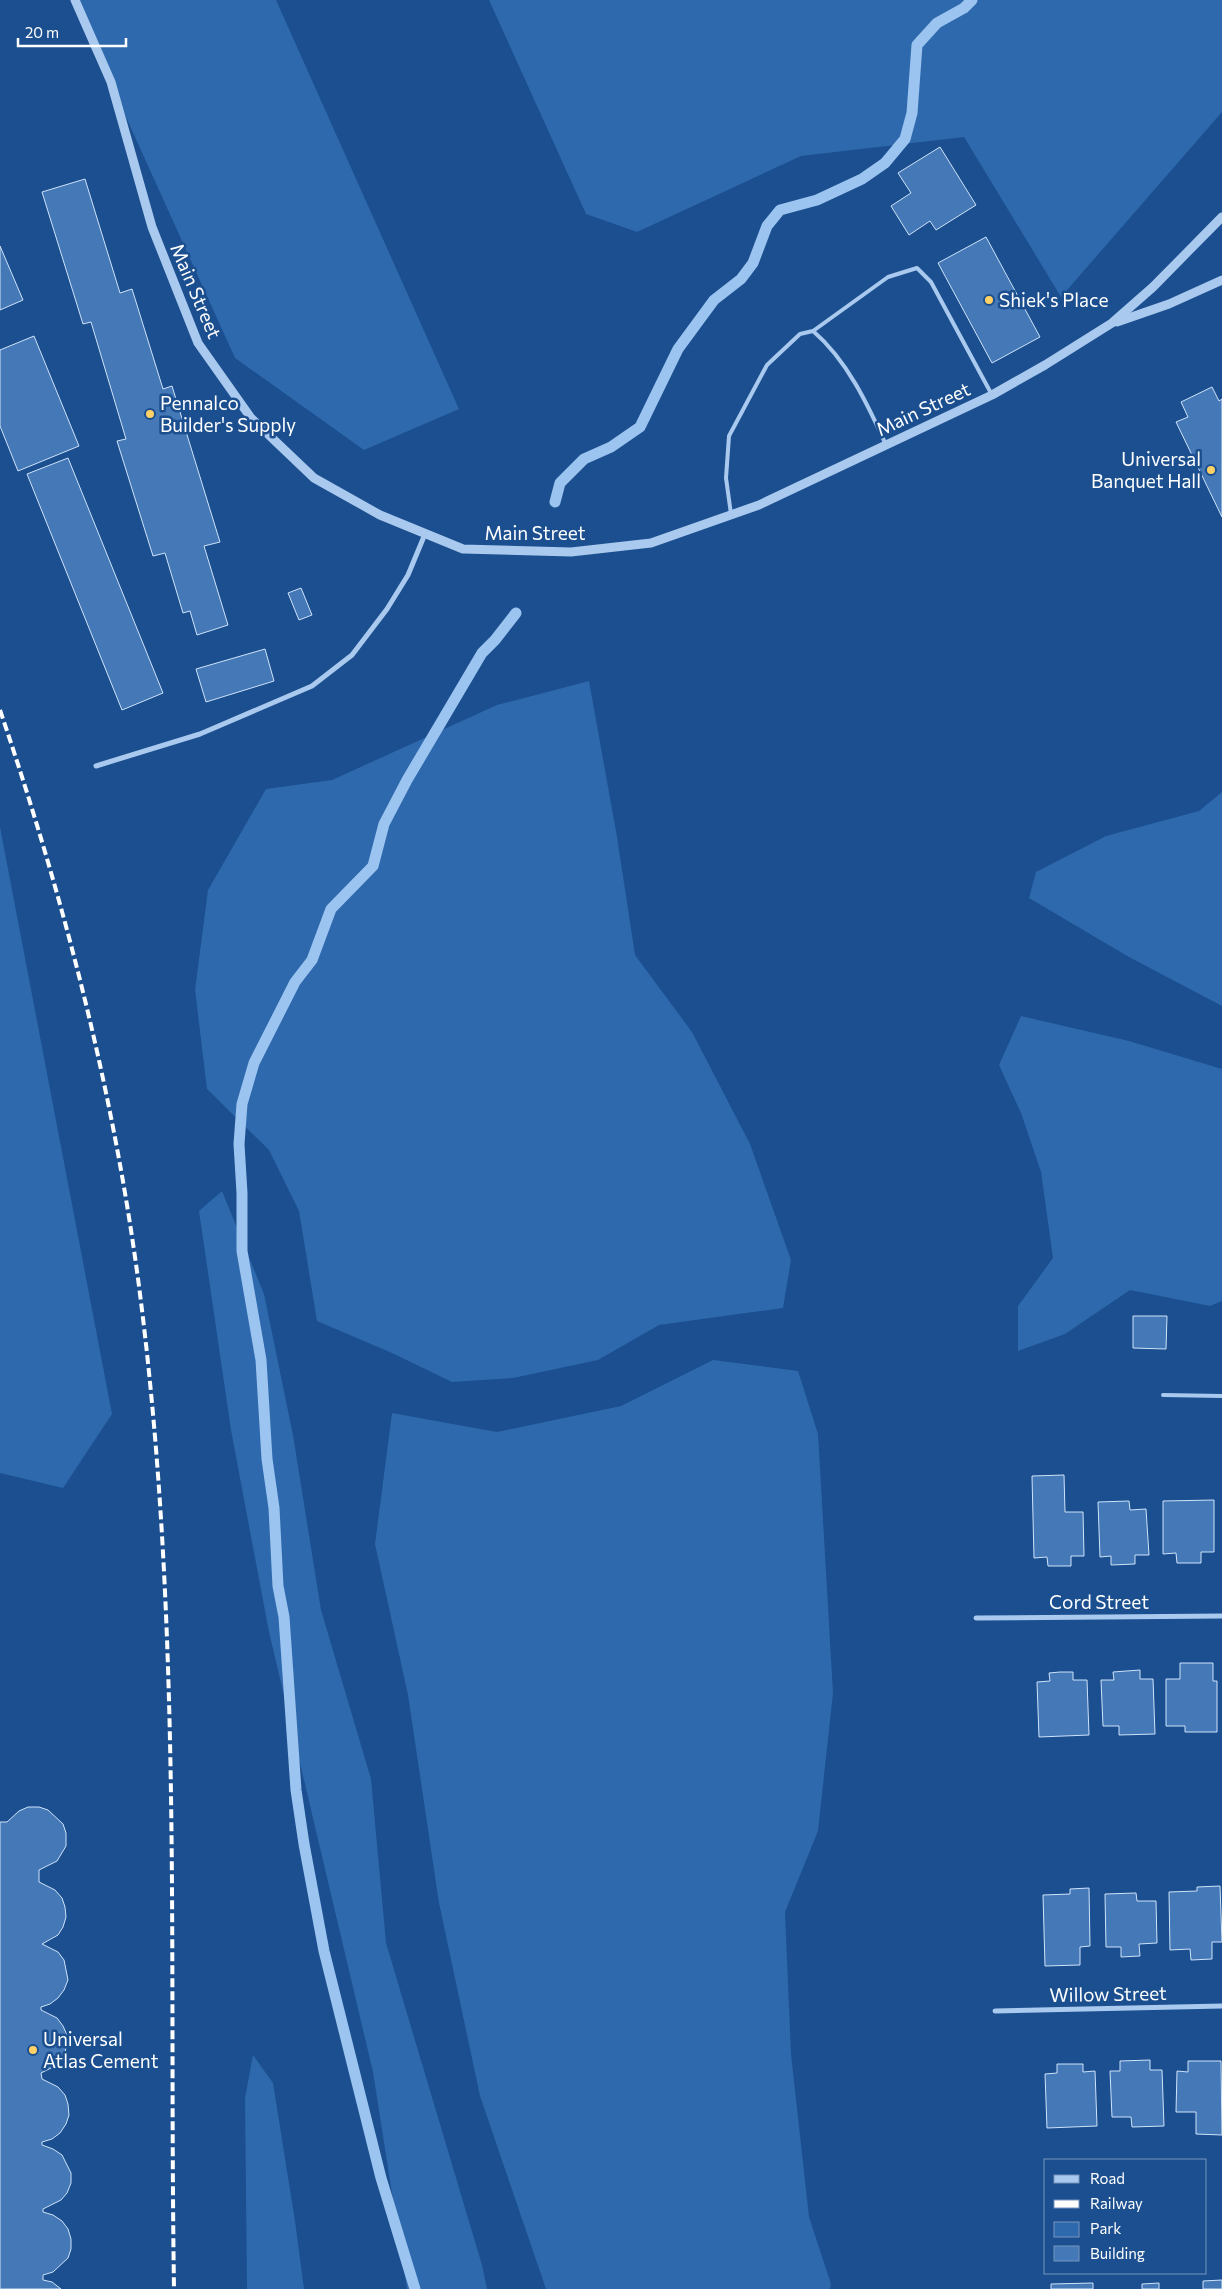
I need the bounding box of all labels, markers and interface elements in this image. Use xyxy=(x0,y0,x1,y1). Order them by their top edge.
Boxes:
scale bar xyxy=(18,15,125,47)
text: 20 m xyxy=(25,23,59,41)
street label: Main Street xyxy=(166,240,227,342)
place label: Shiek's Place xyxy=(999,288,1108,311)
marker: Shiek's Place xyxy=(983,294,995,306)
street label: Main Street xyxy=(872,377,974,440)
place label: Pennalco Builder's Supply xyxy=(160,391,296,436)
marker: Pennalco Builder's Supply xyxy=(144,408,156,420)
place label: Universal Banquet Hall xyxy=(1091,447,1201,492)
marker: Universal Banquet Hall xyxy=(1205,464,1217,476)
street label: Main Street xyxy=(484,521,586,544)
street label: Cord Street xyxy=(1049,1590,1149,1613)
street label: Willow Street xyxy=(1049,1981,1167,2006)
place label: Universal Atlas Cement xyxy=(43,2027,159,2072)
marker: Universal Atlas Cement xyxy=(27,2044,39,2056)
legend xyxy=(1044,2159,1207,2274)
text: Road xyxy=(1090,2169,1125,2187)
text: Railway xyxy=(1090,2194,1143,2212)
text: Park xyxy=(1090,2219,1121,2237)
text: Building xyxy=(1090,2244,1145,2262)

